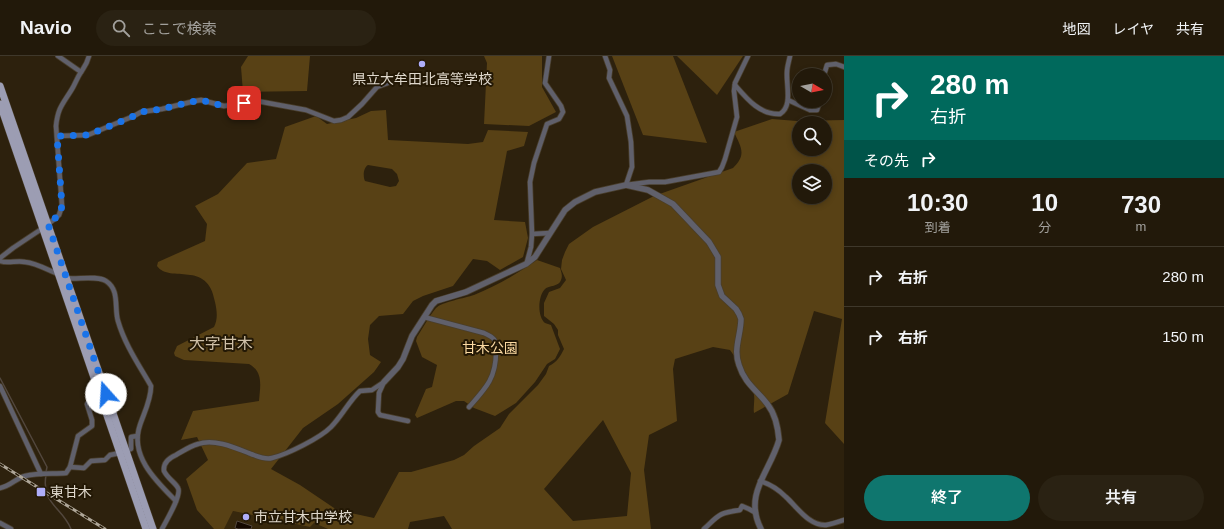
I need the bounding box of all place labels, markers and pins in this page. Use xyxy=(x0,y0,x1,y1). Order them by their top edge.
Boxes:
marker: 県立大牟田北高等学校 xyxy=(417,59,427,69)
place label: 県立大牟田北高等学校 xyxy=(352,71,492,87)
pin xyxy=(227,86,261,120)
place label: 東甘木 xyxy=(50,484,92,500)
marker: 東甘木 xyxy=(35,486,47,498)
place label: 市立甘木中学校 xyxy=(254,509,352,525)
marker: 市立甘木中学校 xyxy=(241,512,251,522)

